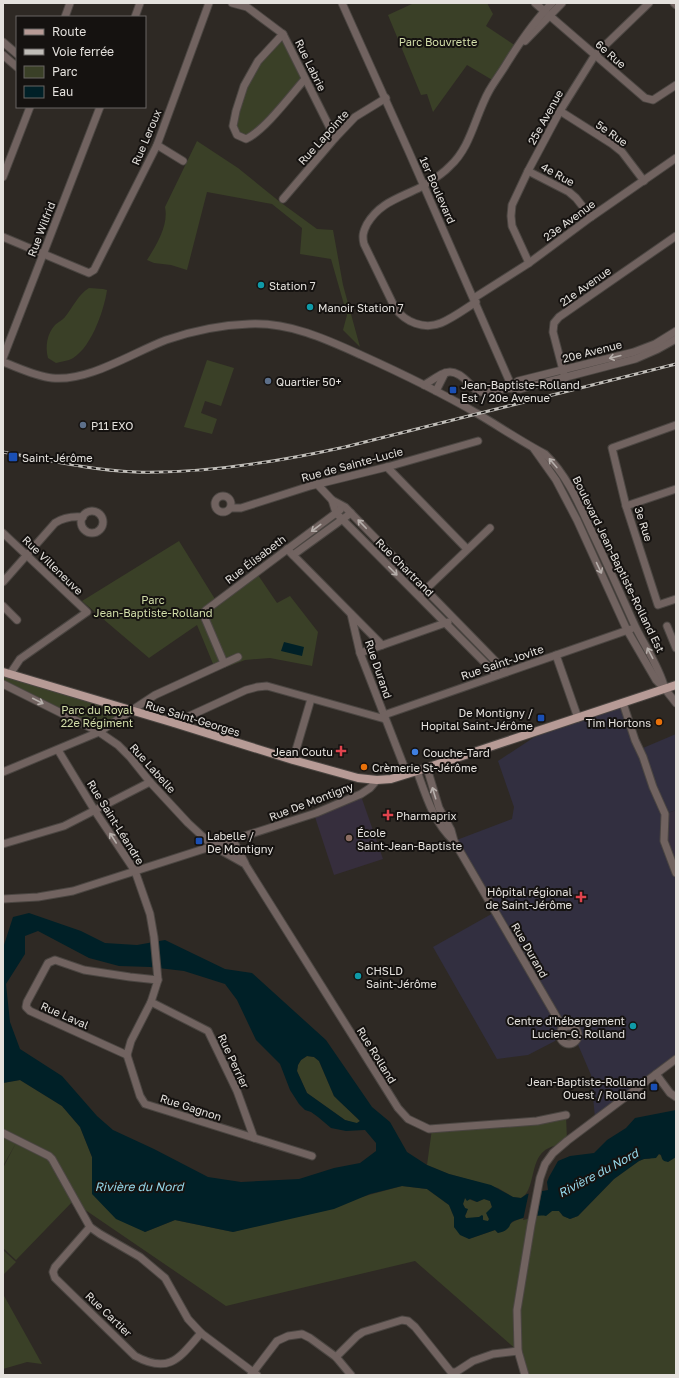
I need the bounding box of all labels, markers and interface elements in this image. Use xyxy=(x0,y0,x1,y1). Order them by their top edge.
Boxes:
legend xyxy=(16,16,146,108)
text: Route xyxy=(52,24,86,39)
park label: Parc Bouvrette xyxy=(399,35,477,48)
street label: Rue Labrie xyxy=(293,37,329,93)
street label: 6e Rue xyxy=(593,37,629,71)
text: Voie ferrée xyxy=(52,44,114,59)
text: Parc xyxy=(52,64,78,79)
text: Eau xyxy=(52,84,73,99)
street label: 25e Avenue xyxy=(525,87,565,147)
street label: Rue Leroux xyxy=(128,107,164,167)
street label: Rue Lapointe xyxy=(295,107,351,167)
street label: 5e Rue xyxy=(594,117,630,149)
street label: 1er Boulevard xyxy=(417,154,459,226)
street label: 4e Rue xyxy=(539,160,577,188)
street label: 23e Avenue xyxy=(541,197,597,243)
street label: Rue Wilfrid xyxy=(25,200,57,258)
street label: 21e Avenue xyxy=(557,264,613,308)
place label: Station 7 xyxy=(269,279,316,292)
marker: Station 7 xyxy=(256,280,266,290)
place label: Manoir Station 7 xyxy=(318,301,404,314)
marker: Manoir Station 7 xyxy=(305,302,315,312)
street label: 20e Avenue xyxy=(561,337,623,365)
one-way arrow xyxy=(609,354,622,361)
place label: Quartier 50+ xyxy=(276,375,342,388)
marker: Quartier 50+ xyxy=(263,376,273,386)
place label: Jean-Baptiste-Rolland Est / 20e Avenue xyxy=(461,378,580,404)
marker: Jean-Baptiste-Rolland Est / 20e Avenue xyxy=(448,385,458,395)
place label: P11 EXO xyxy=(91,419,134,432)
marker: P11 EXO xyxy=(78,420,88,430)
street label: Rue de Sainte-Lucie xyxy=(300,444,404,484)
marker: Saint-Jérôme xyxy=(7,451,19,463)
place label: Saint-Jérôme xyxy=(22,451,93,464)
one-way arrow xyxy=(549,457,558,468)
street label: Boulevard Jean-Baptiste-Rolland Est xyxy=(571,474,667,654)
street label: 3e Rue xyxy=(632,505,656,543)
one-way arrow xyxy=(357,519,366,529)
one-way arrow xyxy=(310,524,321,532)
street label: Rue Élisabeth xyxy=(222,532,288,586)
street label: Rue Villeneuve xyxy=(20,533,86,597)
street label: Rue Chartrand xyxy=(373,535,437,599)
one-way arrow xyxy=(596,561,603,573)
one-way arrow xyxy=(388,566,398,576)
park label: Parc Jean-Baptiste-Rolland xyxy=(94,593,212,619)
street label: Rue Durand xyxy=(363,638,395,700)
street label: Rue Saint-Jovite xyxy=(459,642,545,682)
one-way arrow xyxy=(646,647,653,659)
street label: Rue Saint-Georges xyxy=(144,697,242,739)
one-way arrow xyxy=(32,698,44,706)
park label: Parc du Royal 22e Régiment xyxy=(61,703,133,729)
place label: De Montigny / Hopital Saint-Jérôme xyxy=(421,706,533,732)
marker: De Montigny / Hopital Saint-Jérôme xyxy=(536,713,546,723)
place label: Tim Hortons xyxy=(586,716,651,729)
marker: Tim Hortons xyxy=(654,717,664,727)
street label: Rue Labelle xyxy=(127,741,179,795)
place label: Jean Coutu xyxy=(273,745,333,758)
marker: Jean Coutu xyxy=(336,746,346,756)
place label: Couche-Tard xyxy=(423,746,490,759)
marker: Couche-Tard xyxy=(410,747,420,757)
place label: Crèmerie St-Jérôme xyxy=(372,761,477,774)
marker: Crèmerie St-Jérôme xyxy=(359,762,369,772)
street label: Rue Saint-Léandre xyxy=(85,777,147,867)
street label: Rue De Montigny xyxy=(267,779,355,823)
one-way arrow xyxy=(430,787,438,799)
place label: Pharmaprix xyxy=(396,809,456,822)
marker: Pharmaprix xyxy=(383,810,393,820)
place label: École Saint-Jean-Baptiste xyxy=(357,826,462,852)
place label: Labelle / De Montigny xyxy=(207,829,273,855)
one-way arrow xyxy=(109,833,117,844)
marker: École Saint-Jean-Baptiste xyxy=(344,833,354,843)
marker: Labelle / De Montigny xyxy=(194,836,204,846)
place label: Hôpital régional de Saint-Jérôme xyxy=(486,885,572,911)
marker: Hôpital régional de Saint-Jérôme xyxy=(575,891,587,903)
street label: Rue Durand xyxy=(509,920,551,980)
place label: CHSLD Saint-Jérôme xyxy=(366,964,437,990)
marker: CHSLD Saint-Jérôme xyxy=(353,971,363,981)
street label: Rue Laval xyxy=(39,999,91,1031)
place label: Centre d'hébergement Lucien-G. Rolland xyxy=(507,1014,625,1040)
marker: Centre d'hébergement Lucien-G. Rolland xyxy=(628,1021,638,1031)
street label: Rue Rolland xyxy=(355,1024,399,1086)
street label: Rue Perrier xyxy=(216,1032,253,1091)
place label: Jean-Baptiste-Rolland Ouest / Rolland xyxy=(527,1075,646,1101)
marker: Jean-Baptiste-Rolland Ouest / Rolland xyxy=(649,1082,659,1092)
street label: Rue Gagnon xyxy=(159,1091,223,1123)
water label: Rivière du Nord xyxy=(555,1145,642,1200)
water label: Rivière du Nord xyxy=(95,1179,185,1194)
street label: Rue Cartier xyxy=(83,1289,135,1340)

